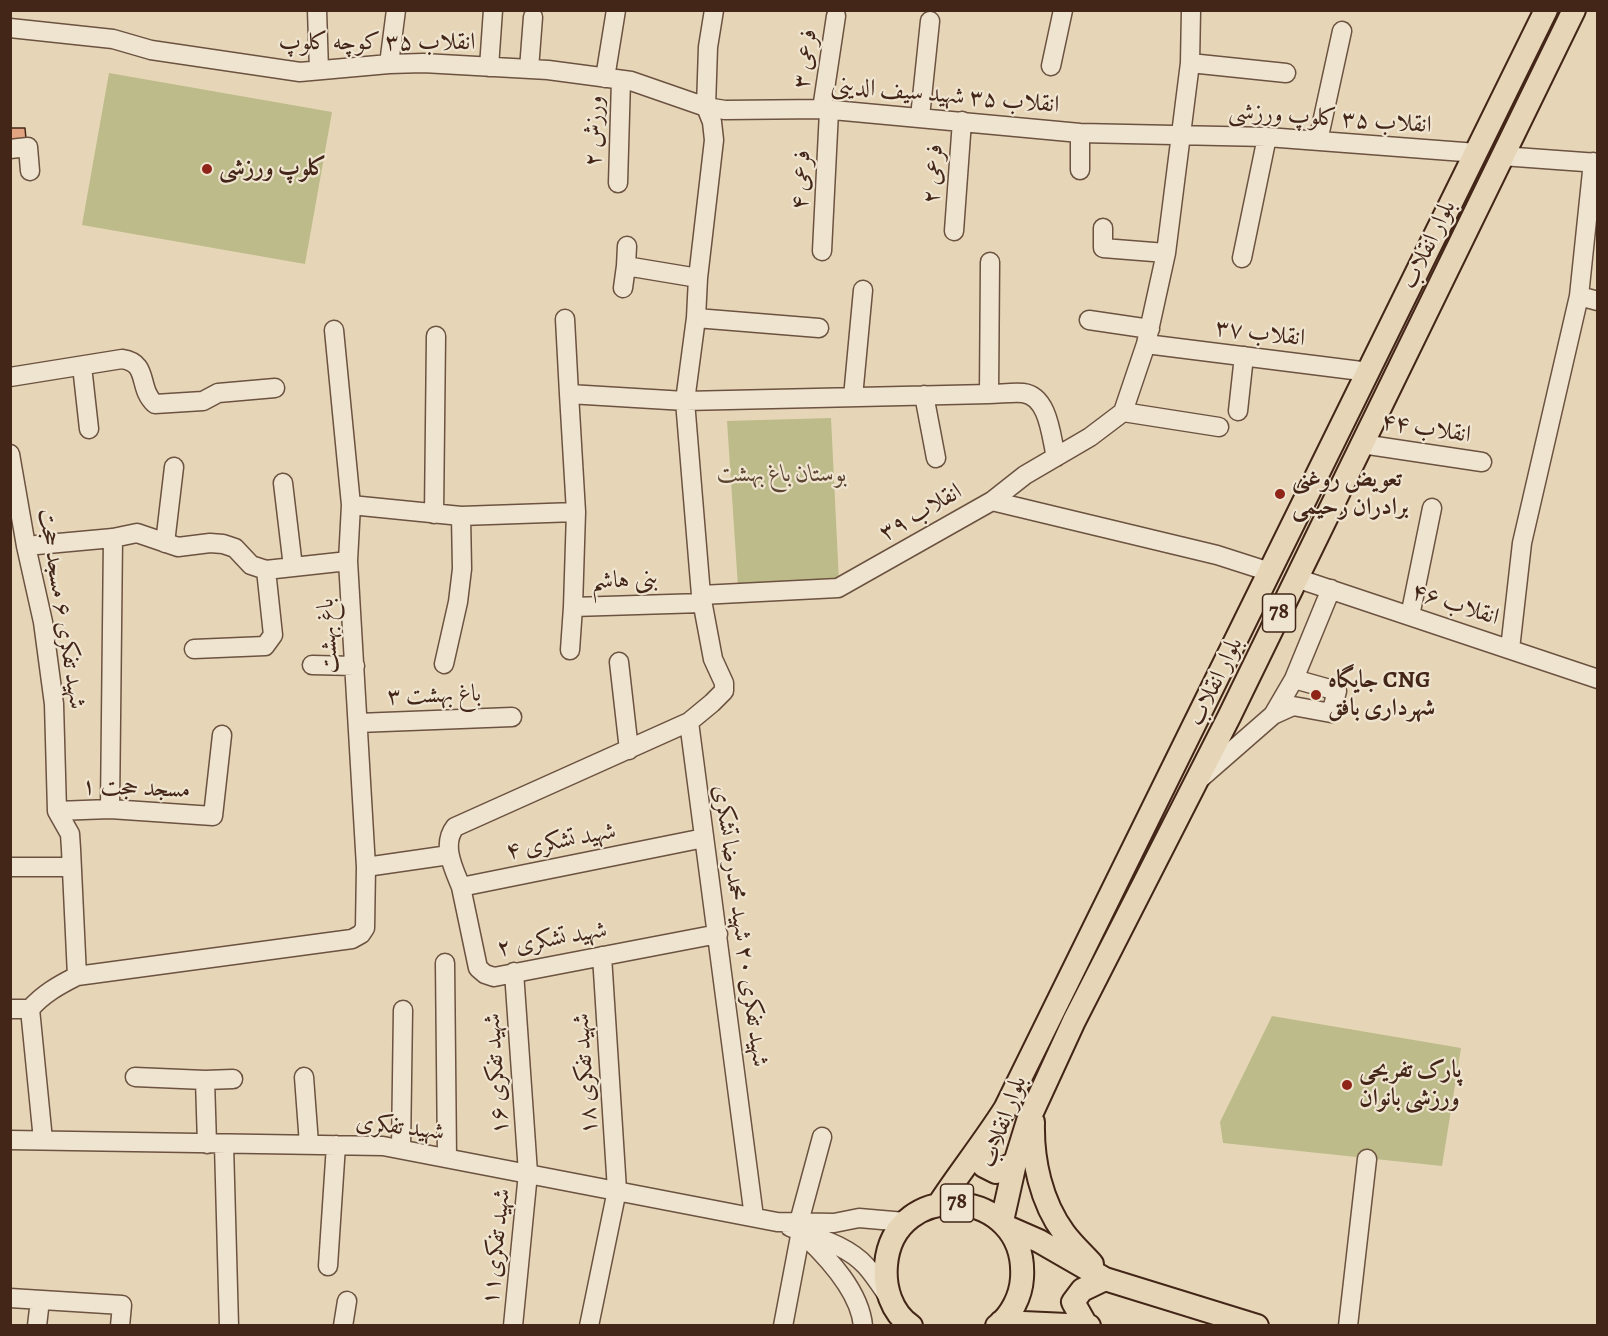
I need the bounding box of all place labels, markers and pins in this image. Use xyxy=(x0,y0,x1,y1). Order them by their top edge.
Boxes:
place label: کلوپ ورزشی xyxy=(219,155,327,183)
marker: کلوپ ورزشی xyxy=(200,162,214,176)
place label: تعویض روغنی برادران رحیمی xyxy=(1292,466,1409,522)
marker: تعویض روغنی برادران رحیمی xyxy=(1273,487,1287,501)
place label: جایگاه CNG شهرداری بافق xyxy=(1328,667,1435,723)
marker: جایگاه CNG شهرداری بافق xyxy=(1309,688,1323,702)
place label: پارک تفریحی ورزشی بانوان xyxy=(1359,1057,1461,1113)
marker: پارک تفریحی ورزشی بانوان xyxy=(1340,1078,1354,1092)

